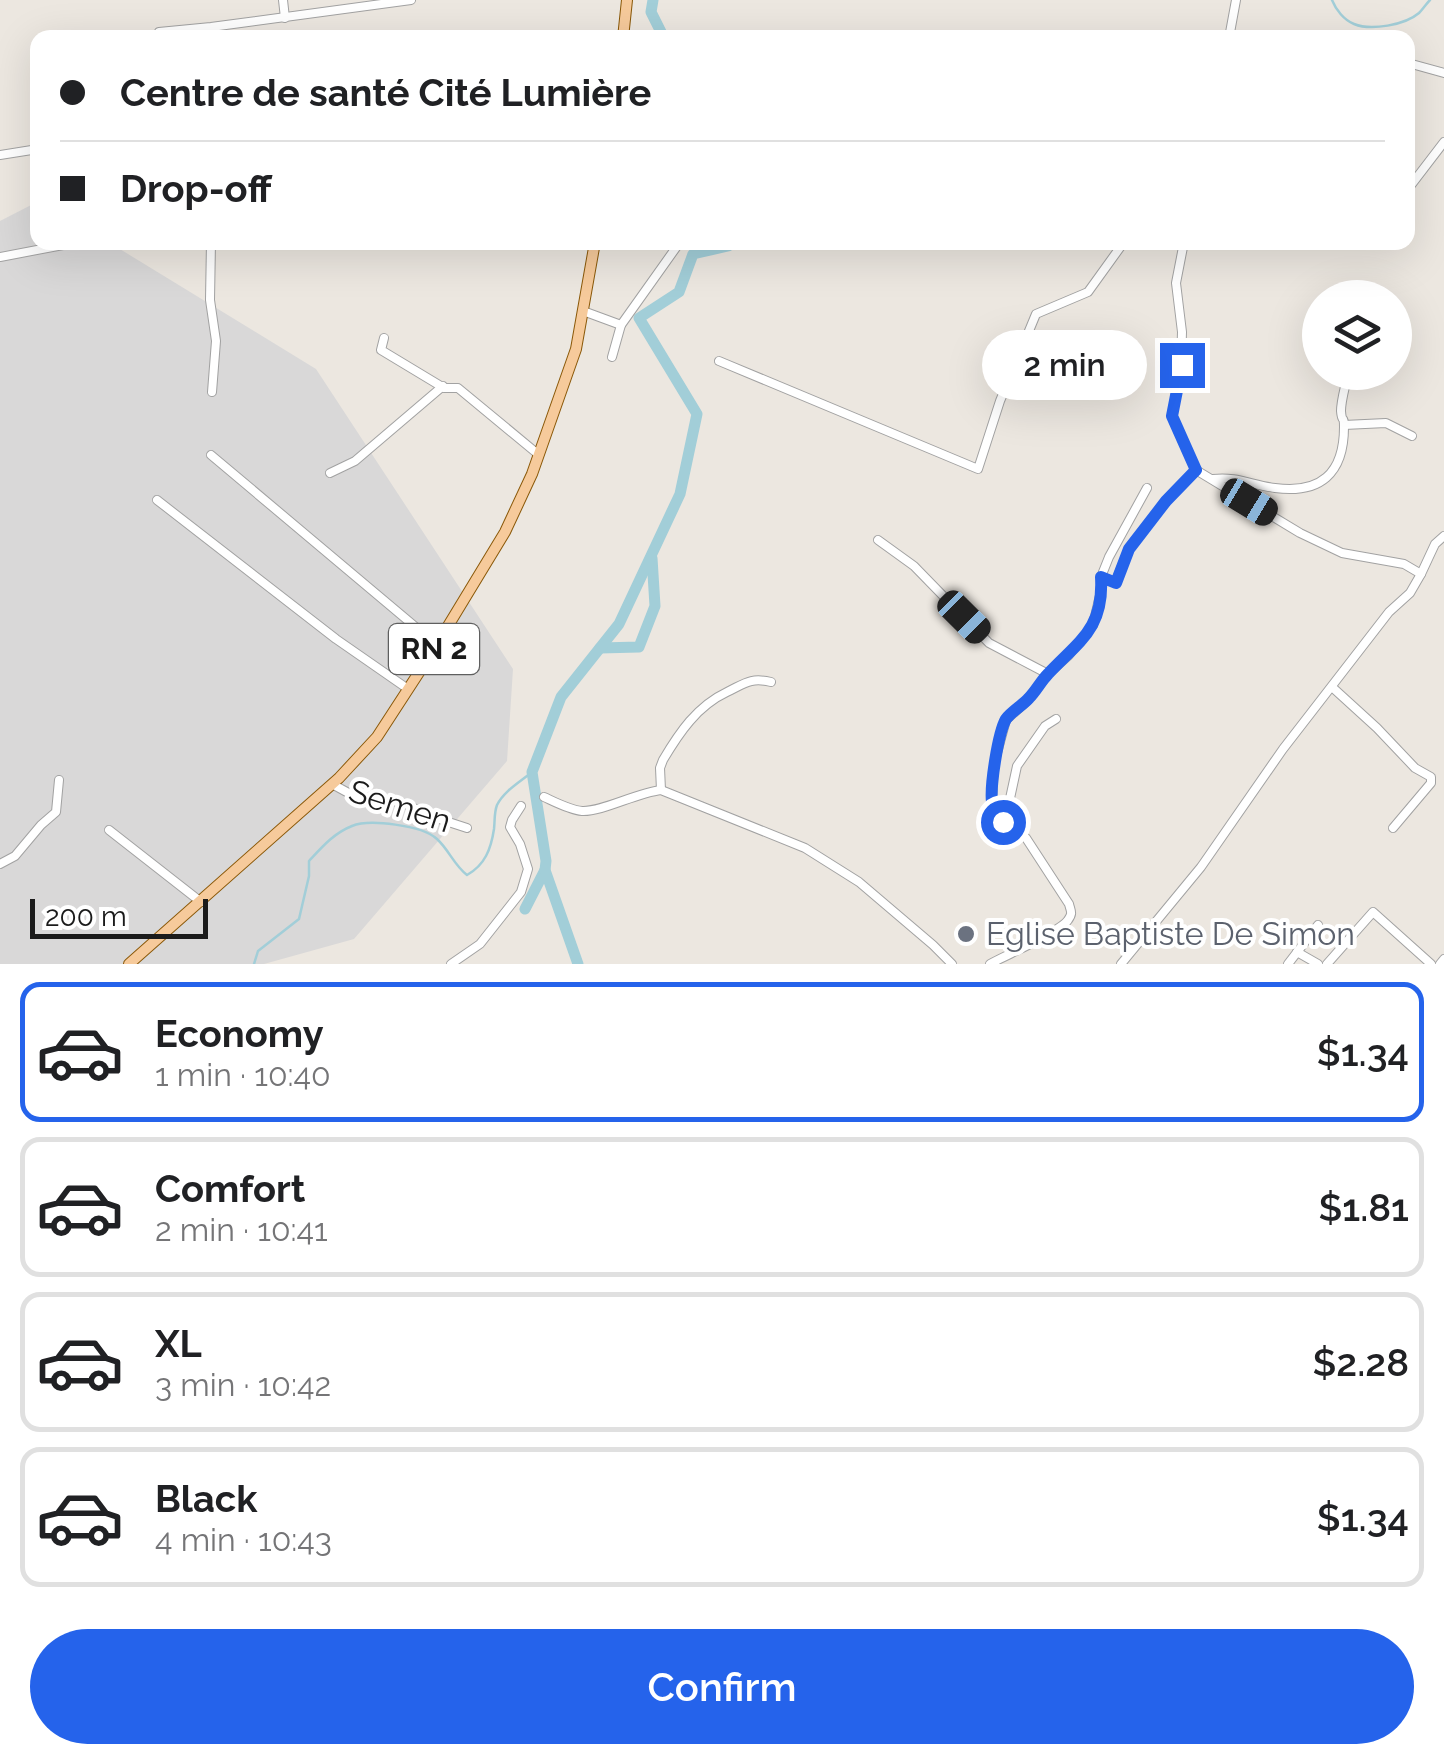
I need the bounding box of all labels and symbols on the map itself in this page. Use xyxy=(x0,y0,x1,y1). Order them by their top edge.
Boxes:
callout: 2 min xyxy=(982,330,1147,400)
route end xyxy=(1160,343,1205,388)
car xyxy=(1216,474,1282,530)
car xyxy=(932,585,996,649)
road number: RN 2 xyxy=(389,624,479,674)
street label: Semen xyxy=(344,772,456,839)
route start xyxy=(981,800,1026,845)
scale bar xyxy=(30,894,208,938)
place label: Eglise Baptiste De Simon xyxy=(986,915,1355,952)
marker: Eglise Baptiste De Simon xyxy=(955,923,977,945)

